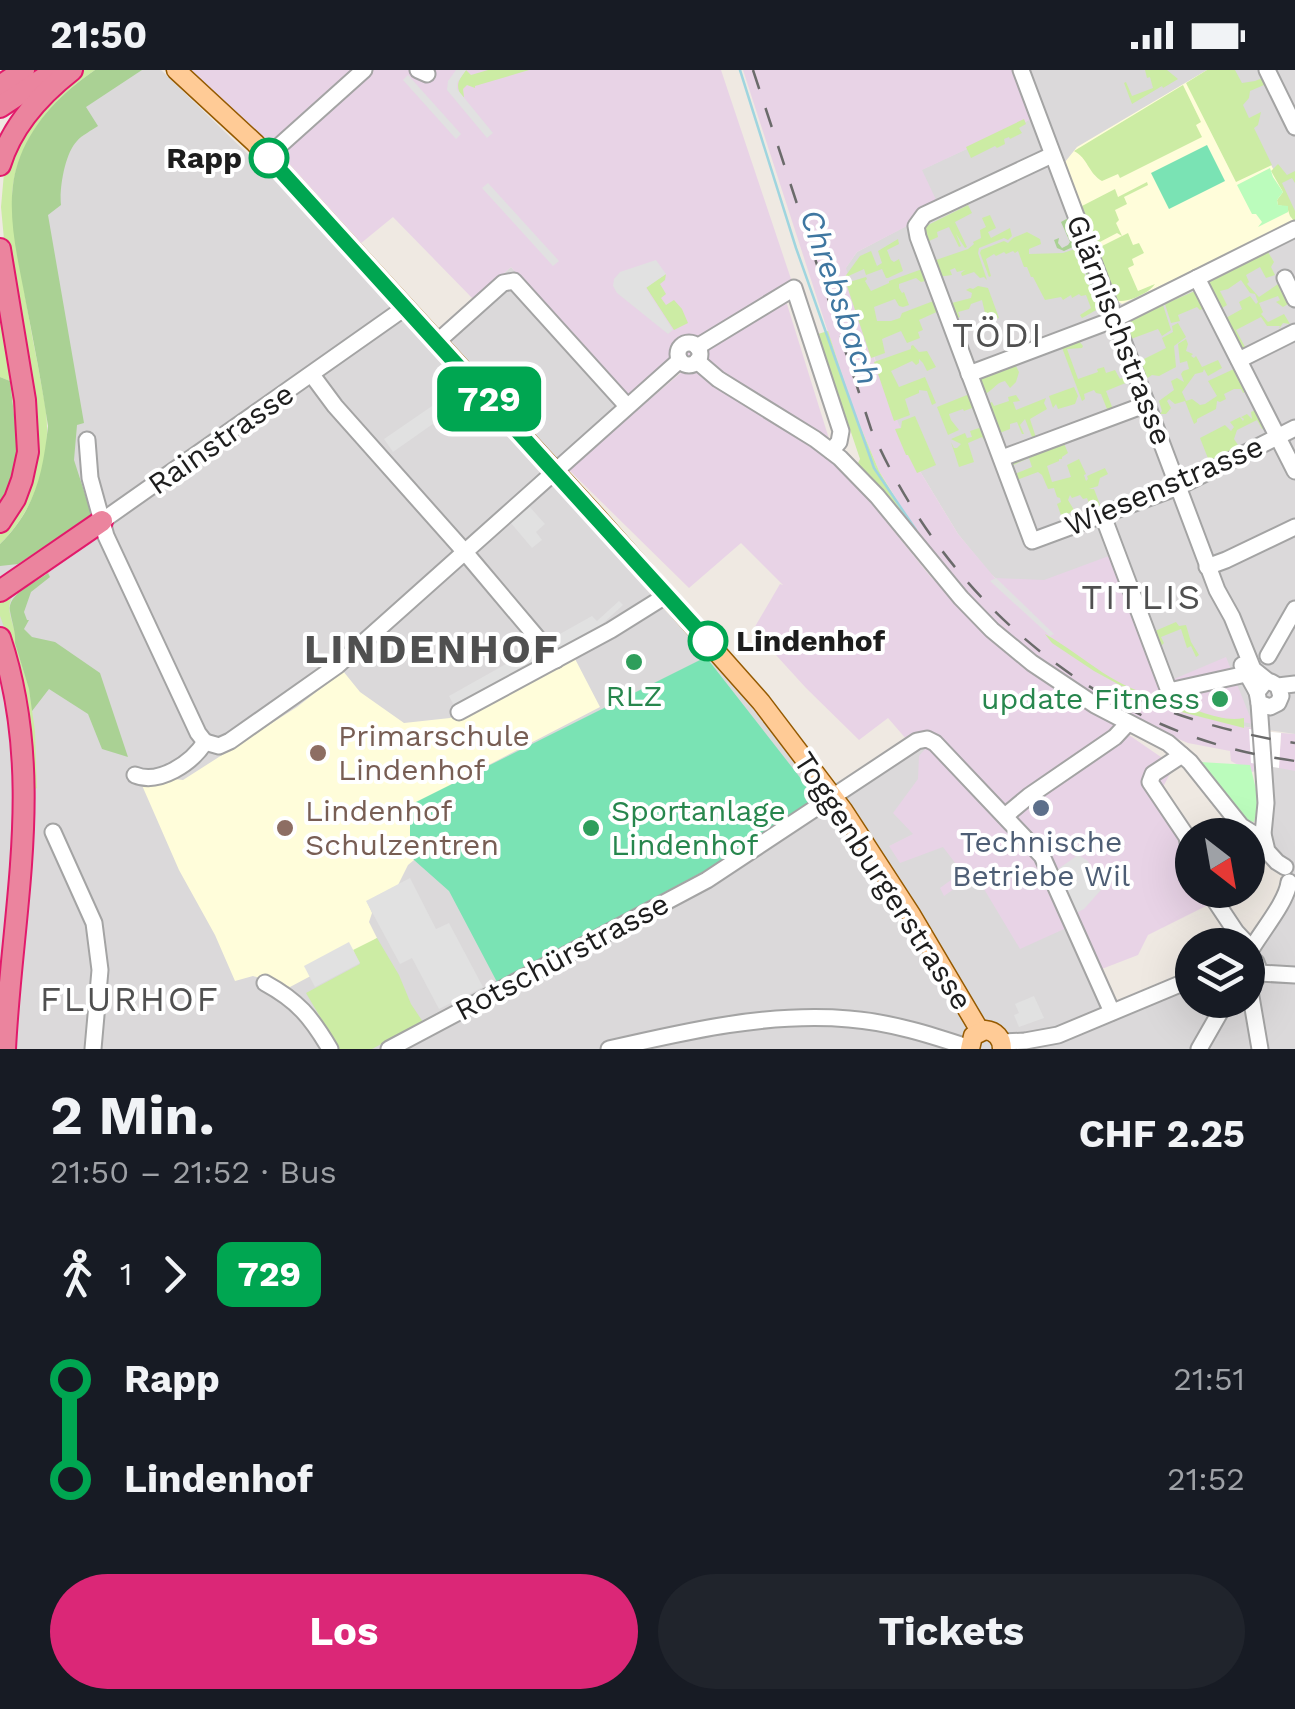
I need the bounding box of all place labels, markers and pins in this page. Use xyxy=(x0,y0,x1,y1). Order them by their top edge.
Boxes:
marker: Rapp xyxy=(250,139,288,177)
place label: Rapp xyxy=(166,140,242,175)
marker: Lindenhof xyxy=(689,622,727,660)
place label: Lindenhof xyxy=(736,623,886,658)
marker: RLZ xyxy=(623,651,645,673)
place label: RLZ xyxy=(606,678,662,713)
place label: update Fitness xyxy=(981,681,1200,716)
marker: update Fitness xyxy=(1209,688,1231,710)
place label: Primarschule Lindenhof xyxy=(338,718,530,787)
marker: Primarschule Lindenhof xyxy=(307,742,329,764)
place label: Lindenhof Schulzentren xyxy=(305,793,499,862)
place label: Sportanlage Lindenhof xyxy=(611,793,786,862)
marker: Technische Betriebe Wil xyxy=(1030,797,1052,819)
marker: Lindenhof Schulzentren xyxy=(274,817,296,839)
marker: Sportanlage Lindenhof xyxy=(580,817,602,839)
place label: Technische Betriebe Wil xyxy=(952,824,1130,893)

